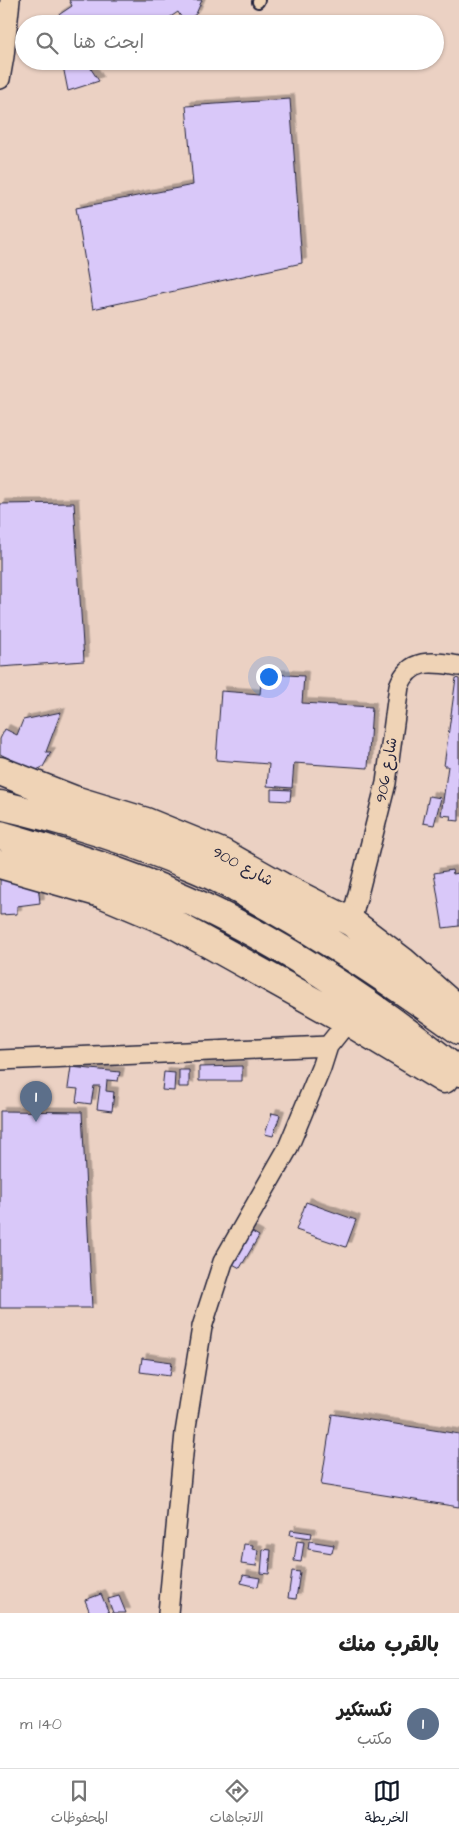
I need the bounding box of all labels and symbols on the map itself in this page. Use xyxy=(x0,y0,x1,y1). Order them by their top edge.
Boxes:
your location xyxy=(256,664,282,690)
street label: شارع 906 xyxy=(370,736,403,804)
street label: شارع 900 xyxy=(209,842,277,891)
pin: 1 xyxy=(20,1081,52,1122)

